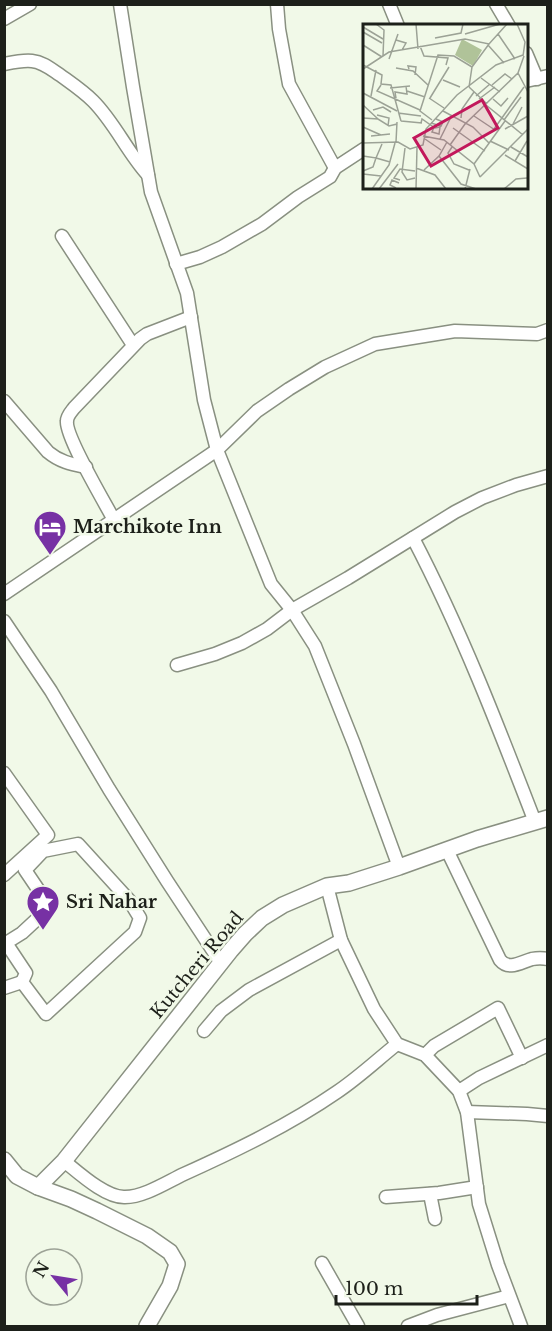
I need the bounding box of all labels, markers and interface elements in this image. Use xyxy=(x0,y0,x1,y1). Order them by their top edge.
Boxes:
inset map xyxy=(363,24,528,189)
hotel icon: Marchikote Inn xyxy=(32,509,68,556)
place label: Marchikote Inn xyxy=(73,516,222,538)
place icon: Sri Nahar xyxy=(25,884,61,931)
place label: Sri Nahar xyxy=(66,891,157,913)
street label: Kutcheri Road xyxy=(146,907,248,1023)
north arrow xyxy=(24,1247,84,1307)
text: N xyxy=(29,1258,53,1281)
scale bar xyxy=(336,1268,477,1306)
text: 100 m xyxy=(345,1278,403,1300)

